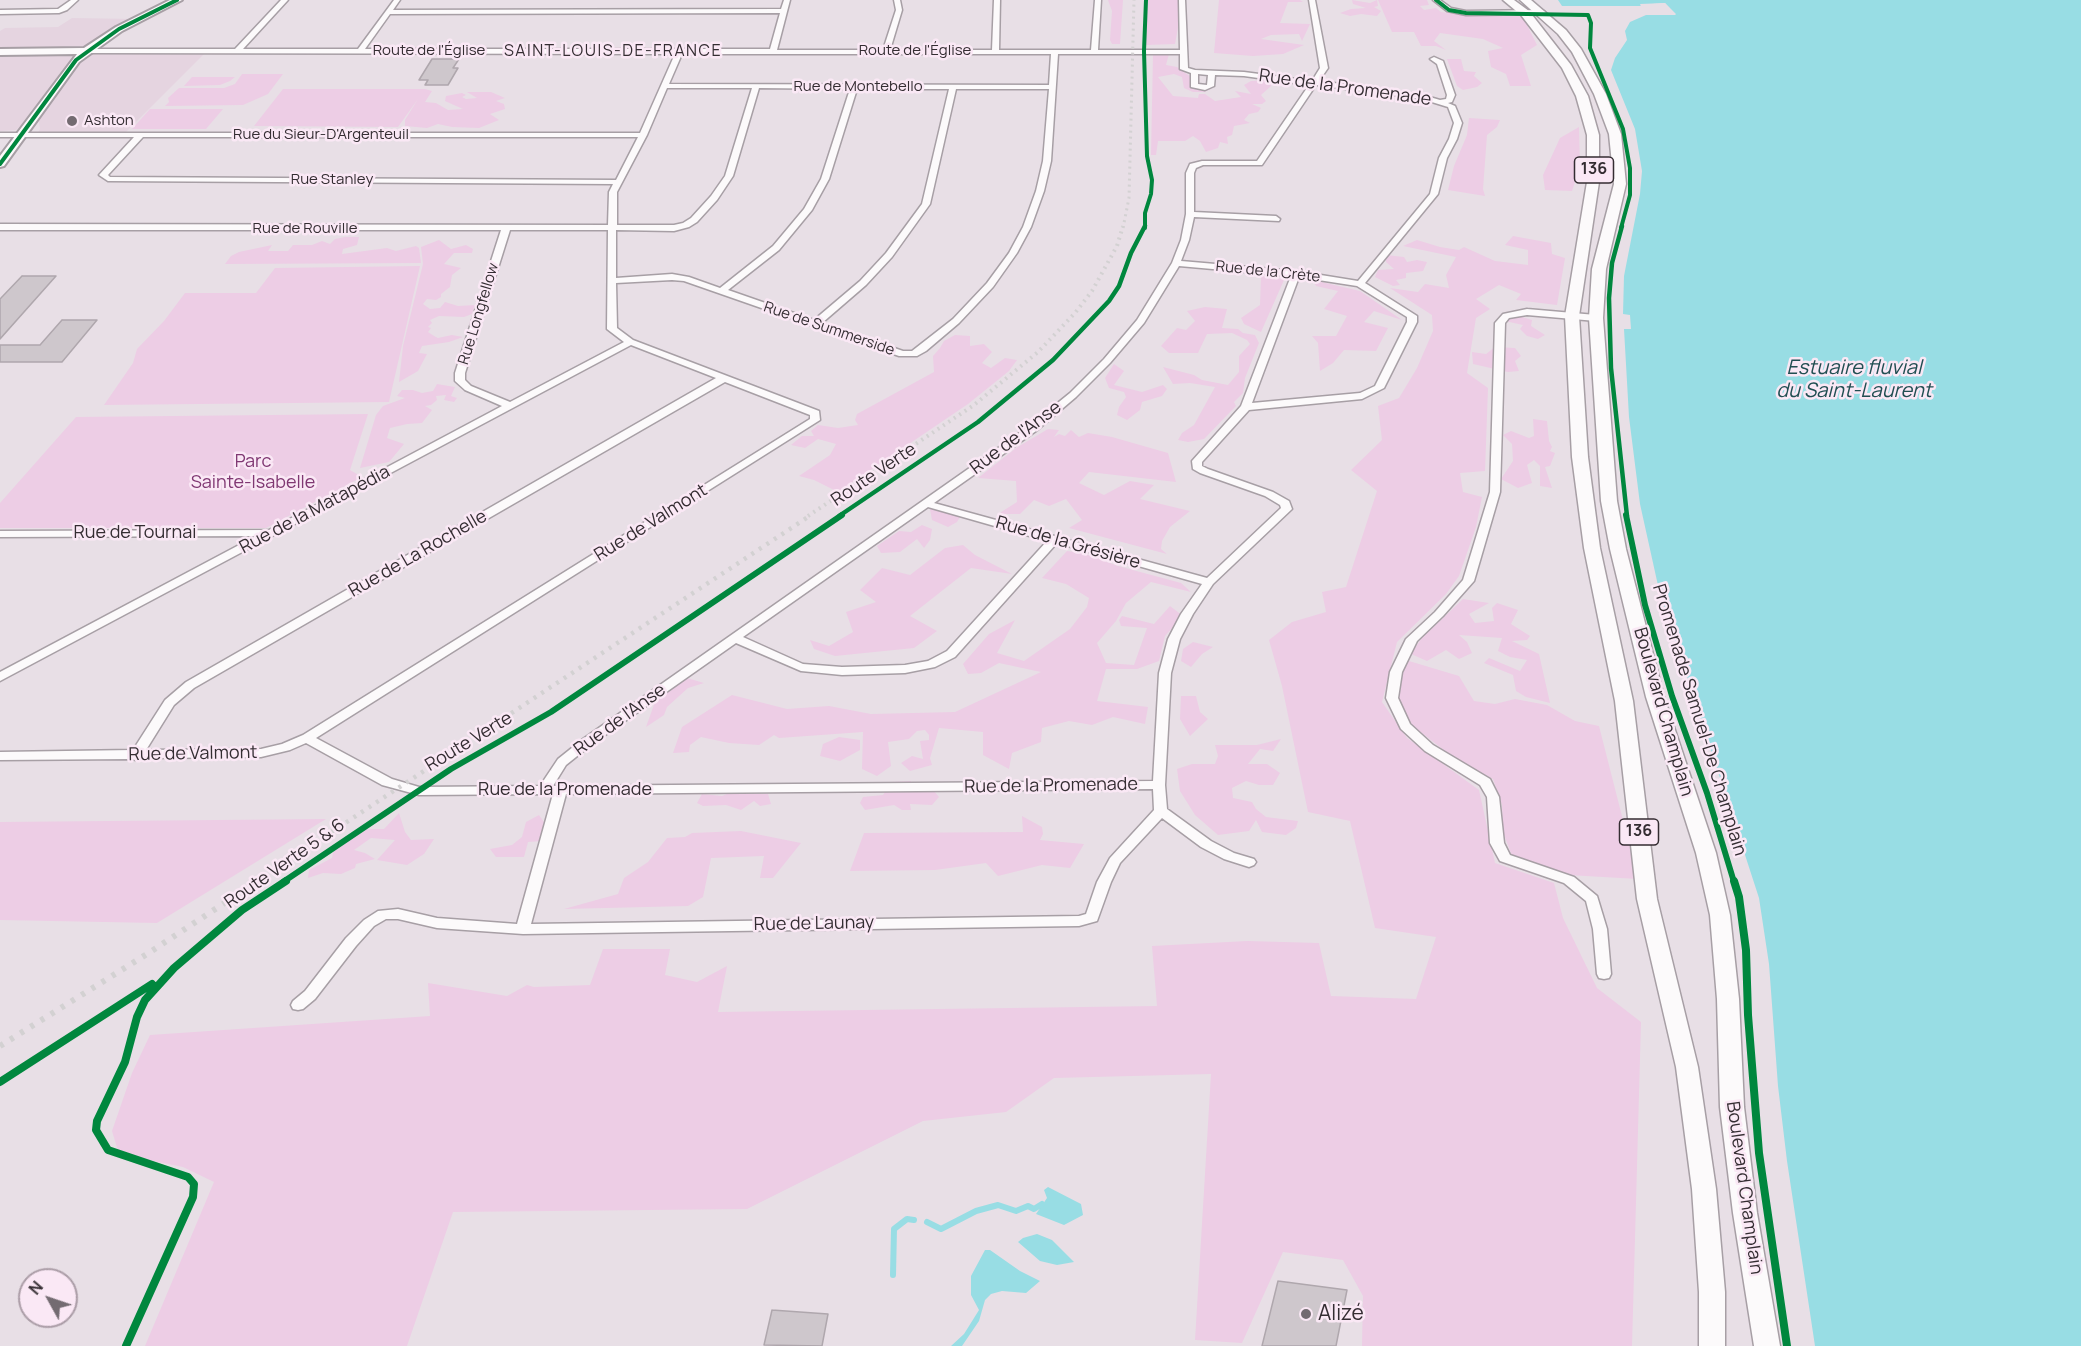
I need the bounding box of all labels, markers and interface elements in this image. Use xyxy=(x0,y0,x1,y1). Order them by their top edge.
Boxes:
street label: Route de l'Église xyxy=(373,42,485,60)
district label: SAINT-LOUIS-DE-FRANCE xyxy=(503,42,723,62)
street label: Route de l'Église xyxy=(859,42,971,60)
street label: Rue de la Promenade xyxy=(1257,65,1433,111)
street label: Rue de Montebello xyxy=(793,78,923,96)
place label: Ashton xyxy=(84,112,134,130)
marker: Ashton xyxy=(65,114,79,128)
street label: Rue du Sieur-D'Argenteuil xyxy=(233,126,409,144)
road number: 136 xyxy=(1574,157,1614,183)
street label: Rue Stanley xyxy=(291,171,373,189)
street label: Rue de Rouville xyxy=(253,220,357,238)
street label: Rue de la Crète xyxy=(1215,258,1321,286)
street label: Rue Longfellow xyxy=(455,261,503,367)
street label: Rue de Summerside xyxy=(761,298,897,360)
water label: Estuaire fluvial du Saint-Laurent xyxy=(1776,356,1932,403)
street label: Rue de l'Anse xyxy=(966,397,1066,479)
street label: Route Verte xyxy=(827,439,921,511)
park label: Parc Sainte-Isabelle xyxy=(191,451,315,494)
street label: Rue de la Matapédia xyxy=(236,461,394,559)
street label: Rue de Valmont xyxy=(591,480,711,566)
street label: Rue de La Rochelle xyxy=(345,506,491,602)
street label: Rue de la Grésière xyxy=(993,512,1143,574)
street label: Rue de Tournai xyxy=(74,522,196,544)
street label: Promenade Samuel-De Champlain xyxy=(1647,582,1751,858)
street label: Boulevard Champlain xyxy=(1629,625,1697,799)
street label: Rue de l'Anse xyxy=(570,679,670,761)
street label: Route Verte xyxy=(422,708,516,776)
street label: Rue de Valmont xyxy=(128,742,258,766)
street label: Rue de la Promenade xyxy=(964,774,1138,798)
street label: Rue de la Promenade xyxy=(478,779,652,801)
street label: Route Verte 5 & 6 xyxy=(221,814,349,914)
road number: 136 xyxy=(1620,819,1658,845)
street label: Rue de Launay xyxy=(754,912,874,936)
street label: Boulevard Champlain xyxy=(1721,1100,1767,1276)
north arrow xyxy=(18,1268,78,1328)
text: N xyxy=(24,1276,48,1299)
place label: Alizé xyxy=(1318,1301,1364,1327)
marker: Alizé xyxy=(1299,1307,1313,1321)

